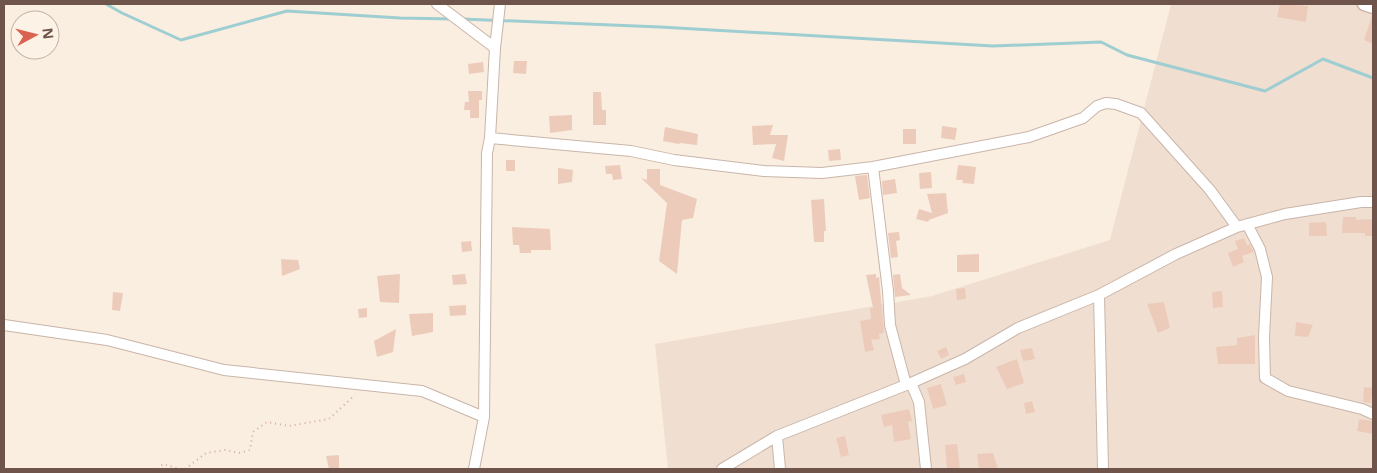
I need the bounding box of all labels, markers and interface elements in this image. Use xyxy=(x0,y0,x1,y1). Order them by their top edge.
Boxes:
north arrow xyxy=(10,10,60,60)
text: N xyxy=(38,27,59,40)

